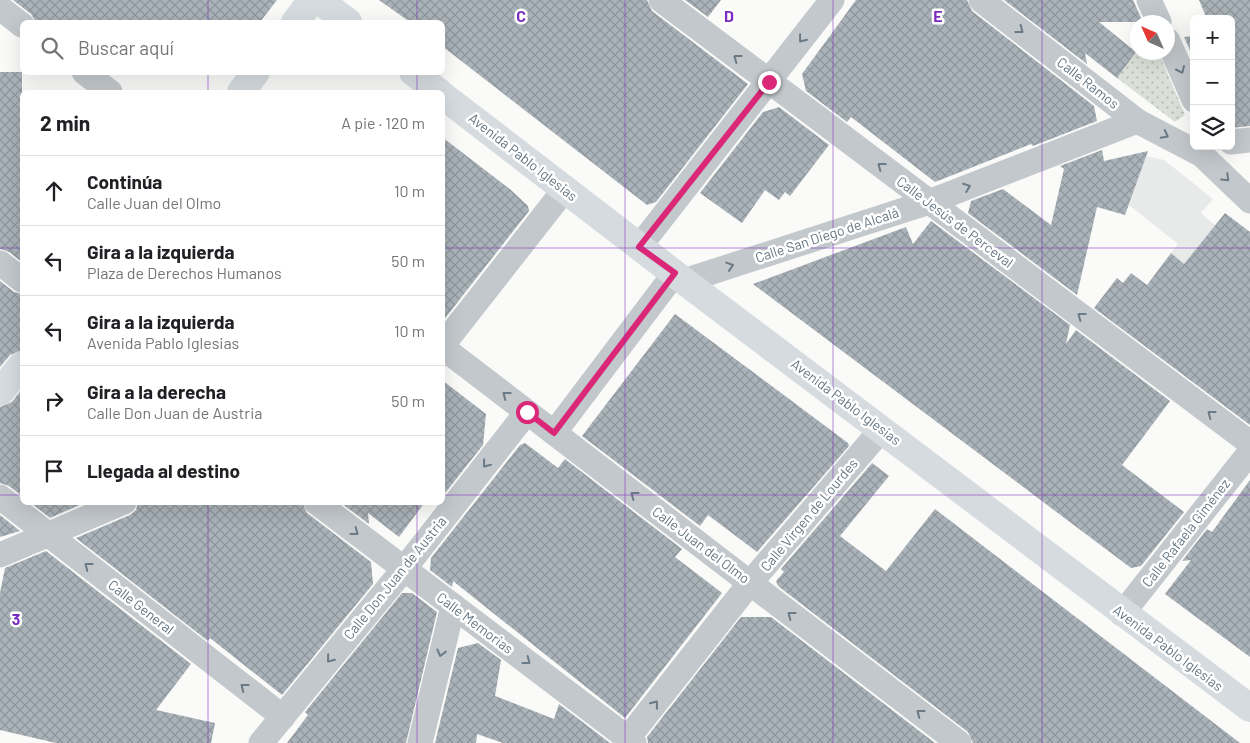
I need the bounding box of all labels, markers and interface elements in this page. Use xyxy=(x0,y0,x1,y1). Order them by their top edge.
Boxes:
text: C xyxy=(516,6,526,25)
text: D xyxy=(724,6,734,25)
text: E xyxy=(933,6,943,25)
north arrow xyxy=(1130,15,1175,60)
map controls xyxy=(1190,15,1235,150)
button: + xyxy=(1190,15,1235,60)
search box xyxy=(20,20,445,75)
one-way arrow xyxy=(1014,24,1023,32)
one-way arrow xyxy=(800,33,808,42)
icon: search xyxy=(38,34,66,62)
text: Buscar aquí xyxy=(78,36,174,59)
street label: Calle Ramos xyxy=(1054,53,1123,112)
one-way arrow xyxy=(734,54,743,63)
button: − xyxy=(1190,60,1235,105)
one-way arrow xyxy=(1174,65,1184,74)
route end xyxy=(758,71,781,94)
button: layers xyxy=(1190,105,1235,150)
street label: Avenida Pablo Iglesias xyxy=(466,109,581,204)
text: 2 min xyxy=(40,110,90,135)
text: A pie · 120 m xyxy=(341,113,425,132)
one-way arrow xyxy=(1160,129,1169,139)
one-way arrow xyxy=(877,163,887,172)
text: Continúa xyxy=(87,170,162,193)
street label: Calle Jesús de Perceval xyxy=(894,172,1017,271)
one-way arrow xyxy=(1220,172,1229,181)
icon: ahead xyxy=(40,177,68,205)
text: 10 m xyxy=(394,181,425,200)
one-way arrow xyxy=(963,183,971,193)
text: Calle Juan del Olmo xyxy=(87,193,221,212)
street label: Calle San Diego de Alcalá xyxy=(753,203,901,266)
text: Gira a la izquierda xyxy=(87,240,235,263)
icon: left xyxy=(40,247,68,275)
text: 50 m xyxy=(391,251,425,270)
one-way arrow xyxy=(726,262,734,272)
text: Plaza de Derechos Humanos xyxy=(87,263,282,282)
text: Gira a la izquierda xyxy=(87,310,235,333)
one-way arrow xyxy=(1077,313,1087,322)
icon: left xyxy=(40,317,68,345)
text: 10 m xyxy=(394,321,425,340)
text: Avenida Pablo Iglesias xyxy=(87,333,239,352)
street label: Avenida Pablo Iglesias xyxy=(788,355,905,449)
text: Gira a la derecha xyxy=(87,380,226,403)
icon: right xyxy=(40,387,68,415)
text: 50 m xyxy=(391,391,425,410)
one-way arrow xyxy=(502,392,511,401)
route start xyxy=(516,401,539,424)
text: Calle Don Juan de Austria xyxy=(87,403,262,422)
one-way arrow xyxy=(1208,411,1217,419)
street label: Calle Virgen de Lourdes xyxy=(756,455,861,575)
icon: arrive xyxy=(40,457,68,485)
one-way arrow xyxy=(483,458,492,468)
text: Llegada al destino xyxy=(87,459,240,482)
street label: Calle Rafaela Giménez xyxy=(1138,475,1233,590)
one-way arrow xyxy=(631,492,640,500)
street label: Calle Juan del Olmo xyxy=(649,502,753,587)
street label: Calle Don Juan de Austria xyxy=(340,513,450,643)
one-way arrow xyxy=(349,526,359,535)
one-way arrow xyxy=(84,563,94,572)
street label: Calle General xyxy=(105,576,178,638)
street label: Calle Memorias xyxy=(434,588,517,657)
street label: Avenida Pablo Iglesias xyxy=(1110,601,1227,695)
text: 3 xyxy=(12,609,20,628)
one-way arrow xyxy=(788,612,797,620)
one-way arrow xyxy=(436,649,447,658)
one-way arrow xyxy=(327,653,335,662)
one-way arrow xyxy=(521,656,530,664)
one-way arrow xyxy=(241,684,250,692)
one-way arrow xyxy=(649,700,658,710)
one-way arrow xyxy=(917,711,926,719)

